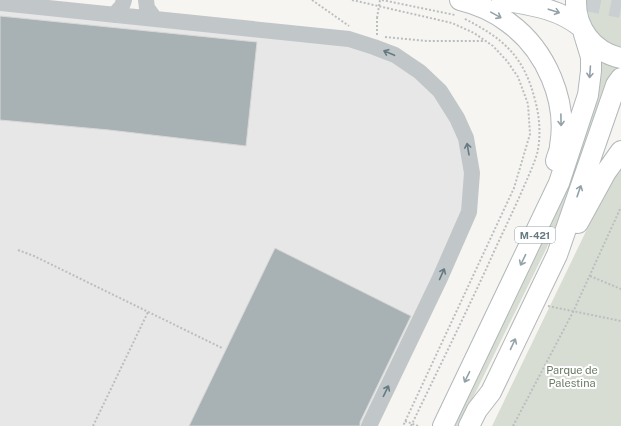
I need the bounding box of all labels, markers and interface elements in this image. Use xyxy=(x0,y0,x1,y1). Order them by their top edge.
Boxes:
one-way arrow xyxy=(547,8,560,15)
one-way arrow xyxy=(490,11,502,19)
one-way arrow xyxy=(383,48,395,56)
one-way arrow xyxy=(587,65,594,78)
one-way arrow xyxy=(557,113,565,126)
one-way arrow xyxy=(464,143,472,156)
one-way arrow xyxy=(576,185,583,198)
road number: M-421 xyxy=(515,227,555,243)
one-way arrow xyxy=(519,253,526,265)
one-way arrow xyxy=(439,268,446,280)
one-way arrow xyxy=(510,339,517,351)
park label: Parque de Palestina xyxy=(546,364,598,389)
one-way arrow xyxy=(463,370,470,382)
one-way arrow xyxy=(383,385,390,397)

